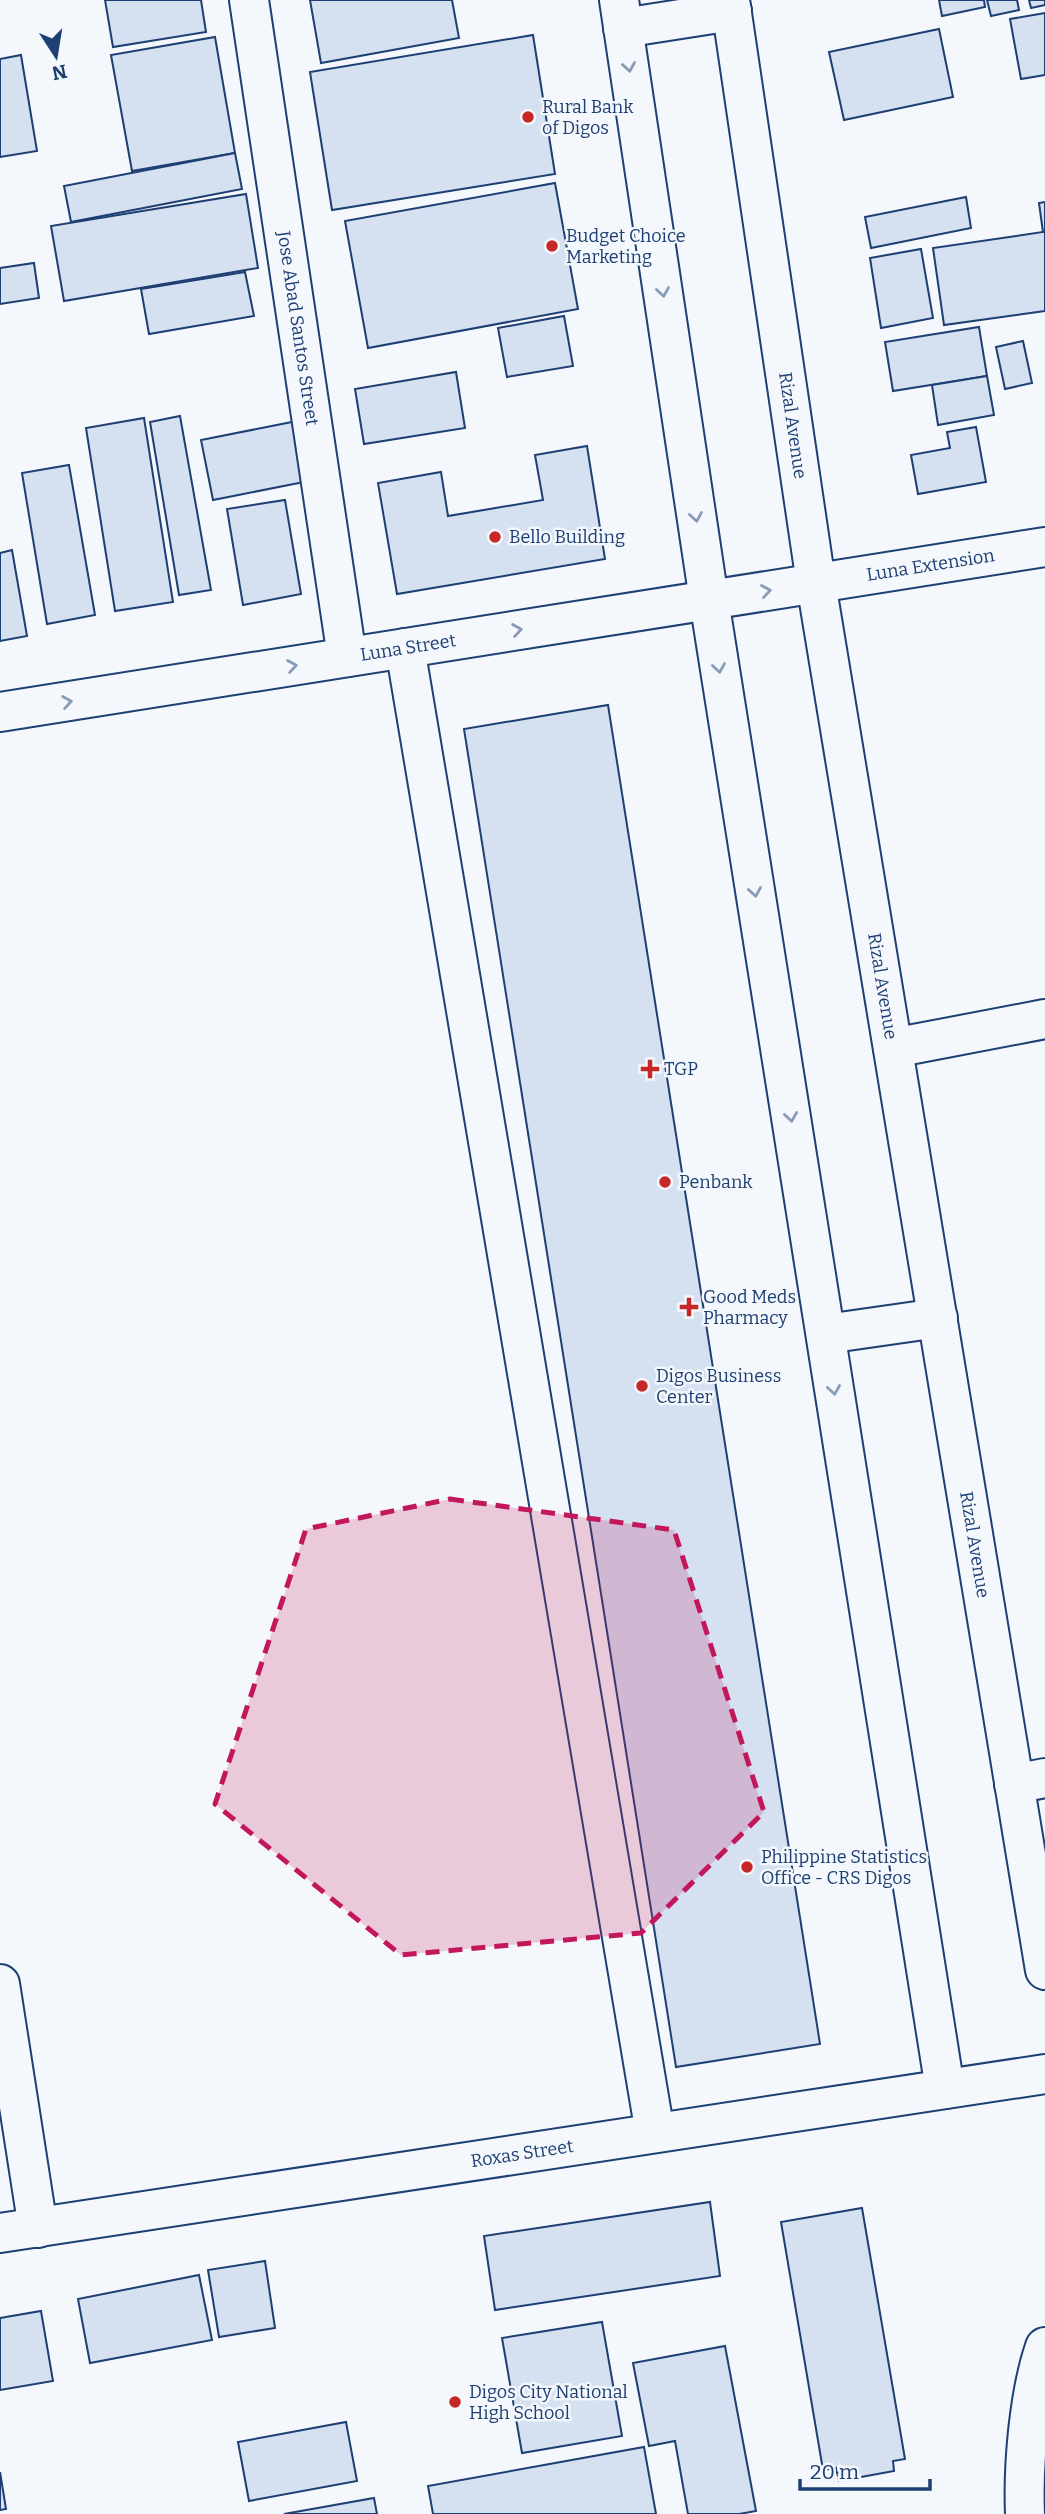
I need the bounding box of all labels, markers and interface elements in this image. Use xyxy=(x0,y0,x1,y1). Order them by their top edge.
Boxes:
north arrow xyxy=(21,21,91,91)
text: N xyxy=(50,59,69,85)
one-way arrow xyxy=(621,62,636,73)
place label: Rural Bank of Digos xyxy=(542,96,634,139)
marker: Rural Bank of Digos xyxy=(520,109,536,125)
place label: Budget Choice Marketing xyxy=(566,225,686,268)
street label: Jose Abad Santos Street xyxy=(272,228,323,428)
marker: Budget Choice Marketing xyxy=(544,238,560,254)
one-way arrow xyxy=(655,287,670,298)
street label: Rizal Avenue xyxy=(774,371,811,480)
one-way arrow xyxy=(689,512,704,523)
place label: Bello Building xyxy=(509,526,625,548)
marker: Bello Building xyxy=(487,529,503,545)
street label: Luna Extension xyxy=(865,544,997,586)
one-way arrow xyxy=(760,584,772,599)
one-way arrow xyxy=(511,623,523,638)
street label: Luna Street xyxy=(359,629,458,666)
one-way arrow xyxy=(286,659,298,674)
one-way arrow xyxy=(712,662,727,673)
one-way arrow xyxy=(62,694,73,709)
one-way arrow xyxy=(747,886,762,898)
street label: Rizal Avenue xyxy=(863,931,902,1041)
place label: TGP xyxy=(664,1058,698,1080)
marker: TGP xyxy=(642,1061,658,1077)
one-way arrow xyxy=(783,1111,798,1123)
place label: Penbank xyxy=(679,1171,753,1193)
marker: Penbank xyxy=(657,1174,673,1190)
place label: Good Meds Pharmacy xyxy=(703,1286,796,1329)
marker: Good Meds Pharmacy xyxy=(681,1299,697,1315)
place label: Digos Business Center xyxy=(656,1365,781,1408)
marker: Digos Business Center xyxy=(634,1378,650,1394)
one-way arrow xyxy=(826,1384,841,1396)
street label: Rizal Avenue xyxy=(955,1490,994,1600)
place label: Philippine Statistics Office - CRS Digos xyxy=(761,1846,927,1889)
marker: Philippine Statistics Office - CRS Digos xyxy=(739,1859,755,1875)
street label: Roxas Street xyxy=(469,2135,575,2172)
place label: Digos City National High School xyxy=(469,2381,628,2424)
marker: Digos City National High School xyxy=(447,2394,463,2410)
scale bar xyxy=(800,2448,930,2492)
text: 20 m xyxy=(810,2459,859,2485)

